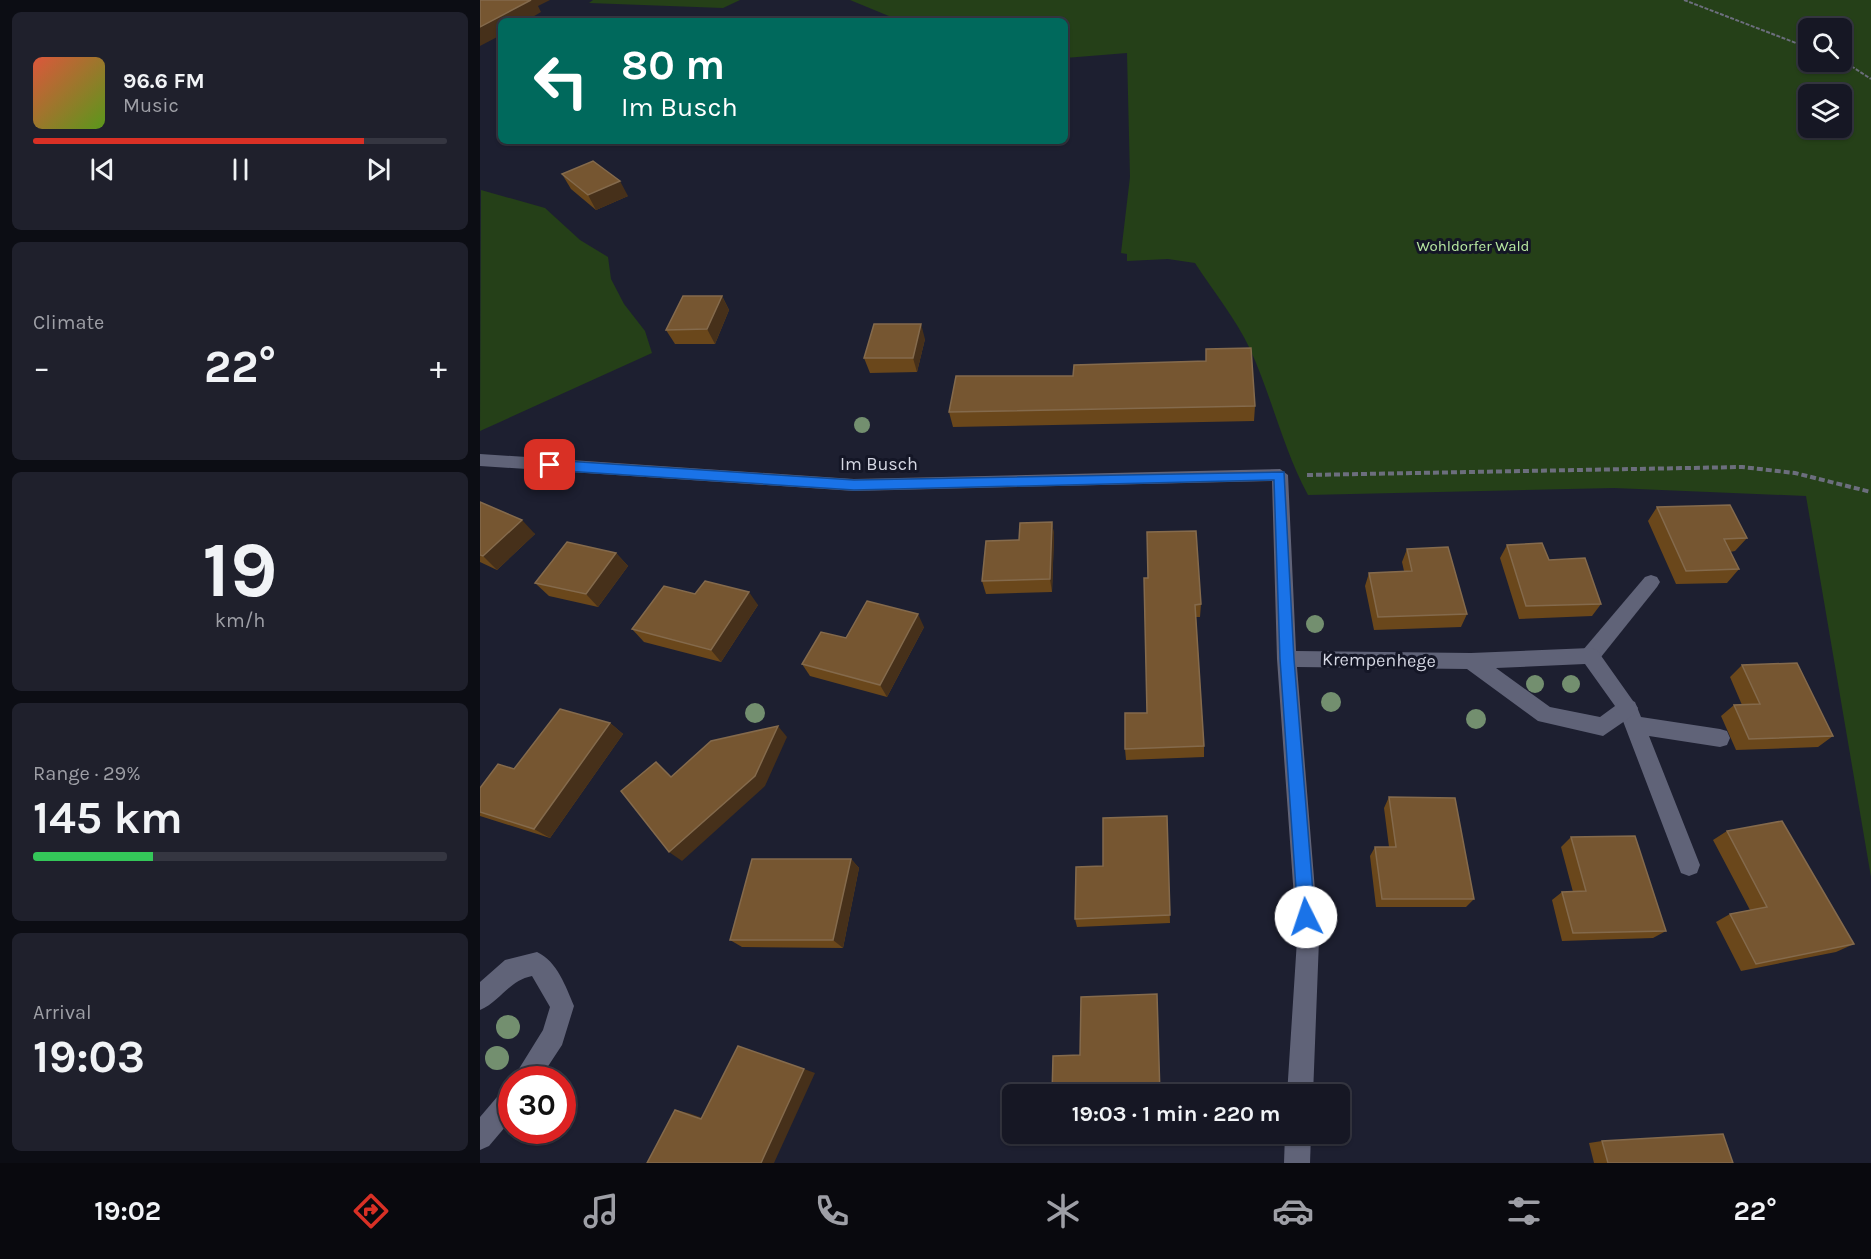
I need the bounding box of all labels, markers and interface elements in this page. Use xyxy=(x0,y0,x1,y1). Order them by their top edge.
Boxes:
map controls xyxy=(1798,18,1852,138)
button: search xyxy=(1798,18,1852,72)
text: 80 m xyxy=(621,40,725,90)
icon: left xyxy=(522,42,600,120)
text: 96.6 FM xyxy=(123,68,205,94)
button: layers xyxy=(1798,84,1852,138)
text: Im Busch xyxy=(621,91,738,123)
text: Music xyxy=(123,94,179,117)
icon: previous xyxy=(86,153,119,186)
icon: pause xyxy=(224,153,257,186)
icon: next xyxy=(362,153,395,186)
park label: Wohldorfer Wald xyxy=(1417,237,1530,255)
text: Climate xyxy=(33,311,104,334)
text: 22° xyxy=(204,341,276,393)
text: − xyxy=(33,348,50,386)
text: + xyxy=(430,348,447,386)
pin xyxy=(524,439,575,490)
icon: arrive xyxy=(533,448,566,481)
street label: Im Busch xyxy=(840,453,918,475)
text: 19 xyxy=(202,524,278,616)
text: km/h xyxy=(215,609,265,632)
street label: Krempenhege xyxy=(1322,648,1436,672)
text: Range · 29% xyxy=(33,762,141,785)
text: 145 km xyxy=(33,792,183,844)
position arrow xyxy=(1274,885,1338,949)
text: Arrival xyxy=(33,1001,92,1024)
text: 19:03 xyxy=(33,1031,145,1083)
speed limit sign: 30 xyxy=(498,1066,576,1144)
text: 19:03 · 1 min · 220 m xyxy=(1072,1101,1280,1127)
icon: directions xyxy=(350,1190,392,1232)
icon: music xyxy=(580,1190,622,1232)
icon: phone xyxy=(811,1190,853,1232)
icon: climate xyxy=(1042,1190,1084,1232)
icon: car xyxy=(1272,1190,1314,1232)
icon: filters xyxy=(1503,1190,1545,1232)
text: 19:02 xyxy=(94,1195,161,1227)
text: 22° xyxy=(1733,1195,1777,1227)

